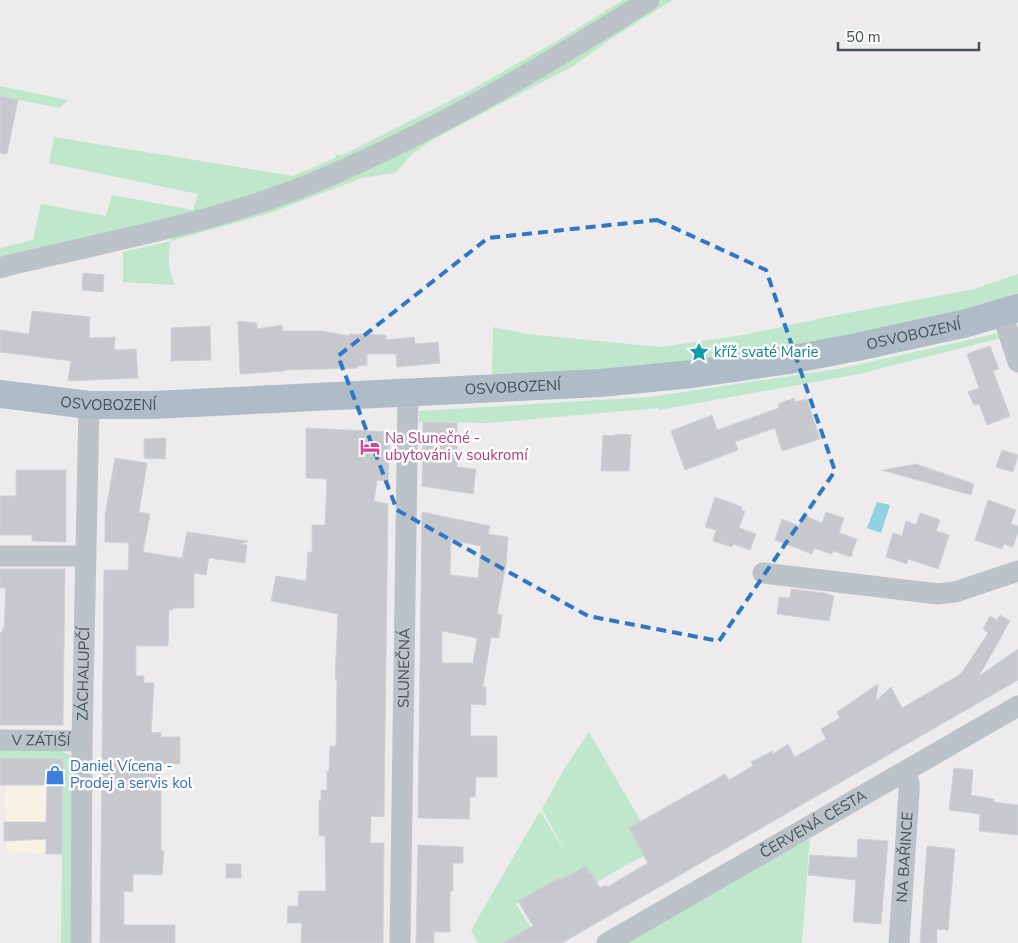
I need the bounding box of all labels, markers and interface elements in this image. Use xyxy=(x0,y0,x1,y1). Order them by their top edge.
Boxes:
scale bar xyxy=(838,20,979,52)
text: 50 m xyxy=(846,27,881,47)
street label: OSVOBOZENÍ xyxy=(865,314,964,355)
place icon: kříž svaté Marie xyxy=(688,341,710,363)
place label: kříž svaté Marie xyxy=(714,342,818,362)
street label: OSVOBOZENÍ xyxy=(464,375,563,400)
street label: OSVOBOZENÍ xyxy=(59,392,158,415)
place label: Na Slunečné - ubytováni v soukromí xyxy=(385,428,529,465)
hotel icon: Na Slunečné - ubytováni v soukromí xyxy=(359,436,381,458)
street label: ZÁCHALUPČÍ xyxy=(72,626,94,721)
street label: SLUNEČNÁ xyxy=(393,628,415,708)
street label: V ZÁTIŠÍ xyxy=(11,730,72,751)
place label: Daniel Vícena - Prodej a servis kol xyxy=(70,756,193,793)
shop icon: Daniel Vícena - Prodej a servis kol xyxy=(44,764,66,786)
street label: ČERVENÁ CESTA xyxy=(756,785,870,863)
street label: NA BAŘINCE xyxy=(892,811,918,903)

